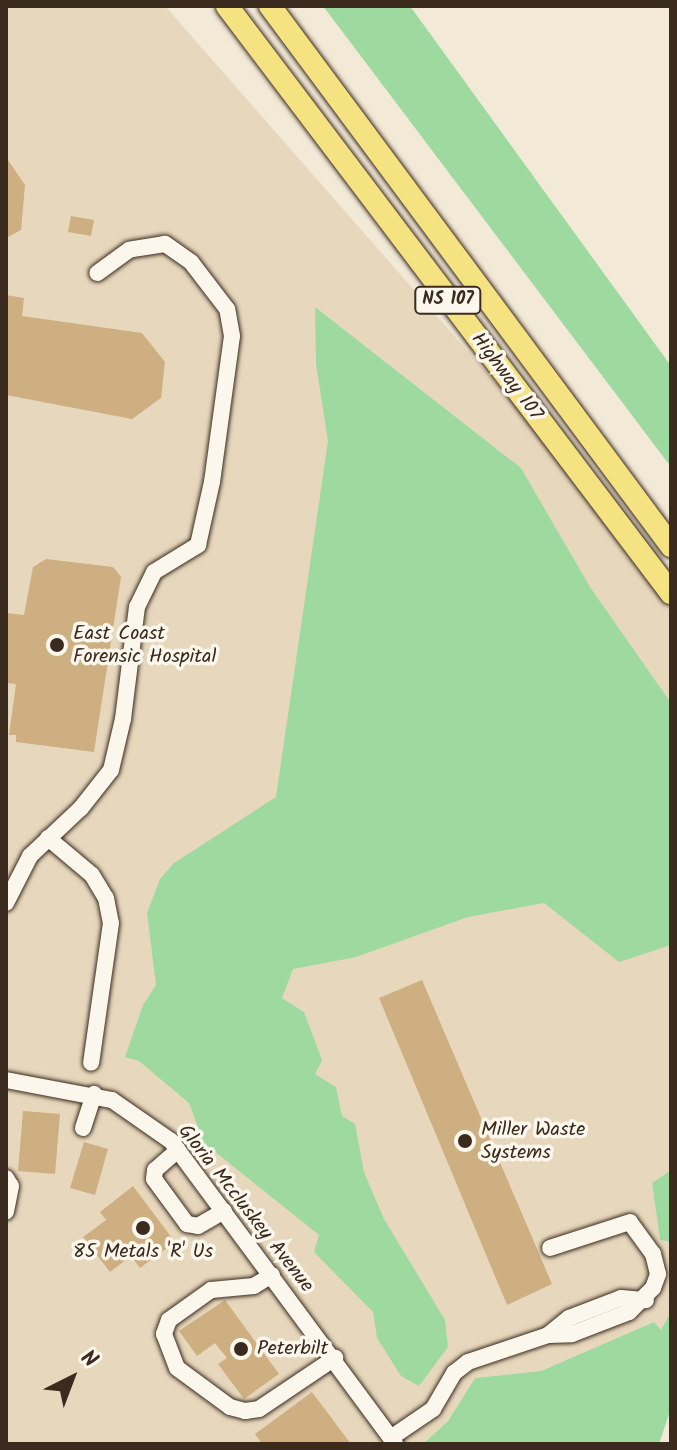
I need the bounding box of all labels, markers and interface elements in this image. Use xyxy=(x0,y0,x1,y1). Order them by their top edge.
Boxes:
road number: NS 107 xyxy=(414,286,482,314)
street label: Highway 107 xyxy=(465,328,547,426)
place label: East Coast Forensic Hospital xyxy=(73,622,216,669)
marker: East Coast Forensic Hospital xyxy=(48,636,66,654)
place label: Miller Waste Systems xyxy=(481,1118,585,1165)
street label: Gloria Mccluskey Avenue xyxy=(172,1120,318,1298)
marker: Miller Waste Systems xyxy=(456,1132,474,1150)
marker: 85 Metals 'R' Us xyxy=(134,1219,152,1237)
place label: 85 Metals 'R' Us xyxy=(73,1240,213,1264)
place label: Peterbilt xyxy=(257,1337,328,1361)
north arrow xyxy=(32,1338,112,1418)
marker: Peterbilt xyxy=(232,1340,250,1358)
text: N xyxy=(72,1342,105,1377)

